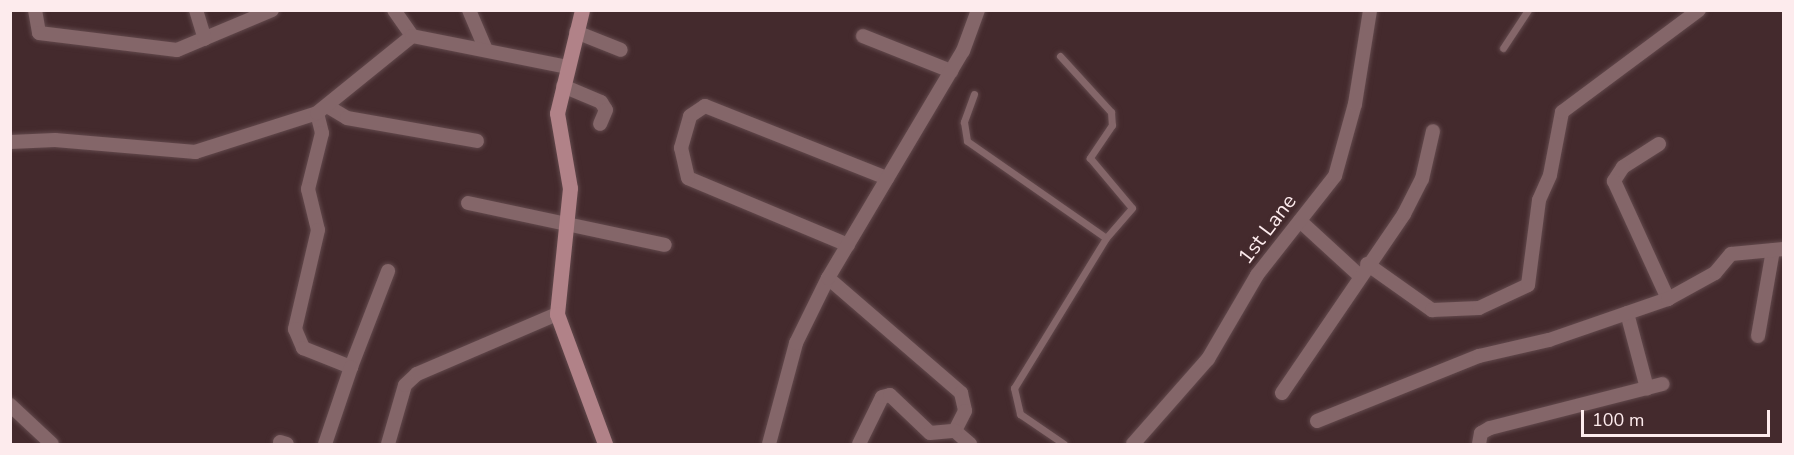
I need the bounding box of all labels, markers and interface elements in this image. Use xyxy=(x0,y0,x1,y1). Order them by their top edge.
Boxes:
street label: 1st Lane xyxy=(1233,189,1301,269)
scale bar xyxy=(1584,398,1773,436)
text: 100 m xyxy=(1592,408,1644,432)

